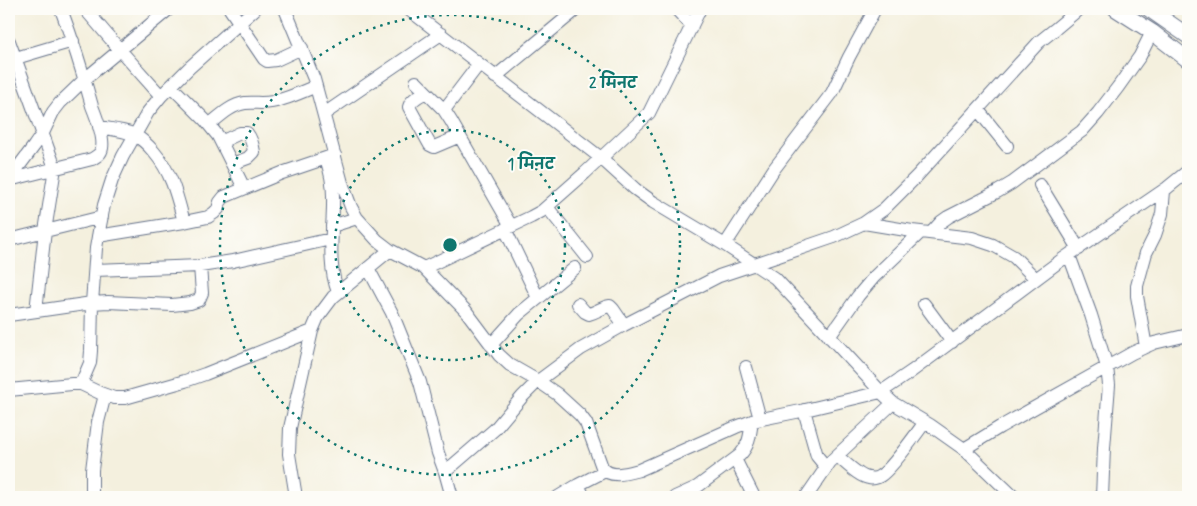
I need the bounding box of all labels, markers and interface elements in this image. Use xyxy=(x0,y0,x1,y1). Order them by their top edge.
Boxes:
text: 2 मिनट xyxy=(589,70,638,94)
text: 1 मिनट xyxy=(507,151,556,175)
centre of rings xyxy=(441,236,459,254)

